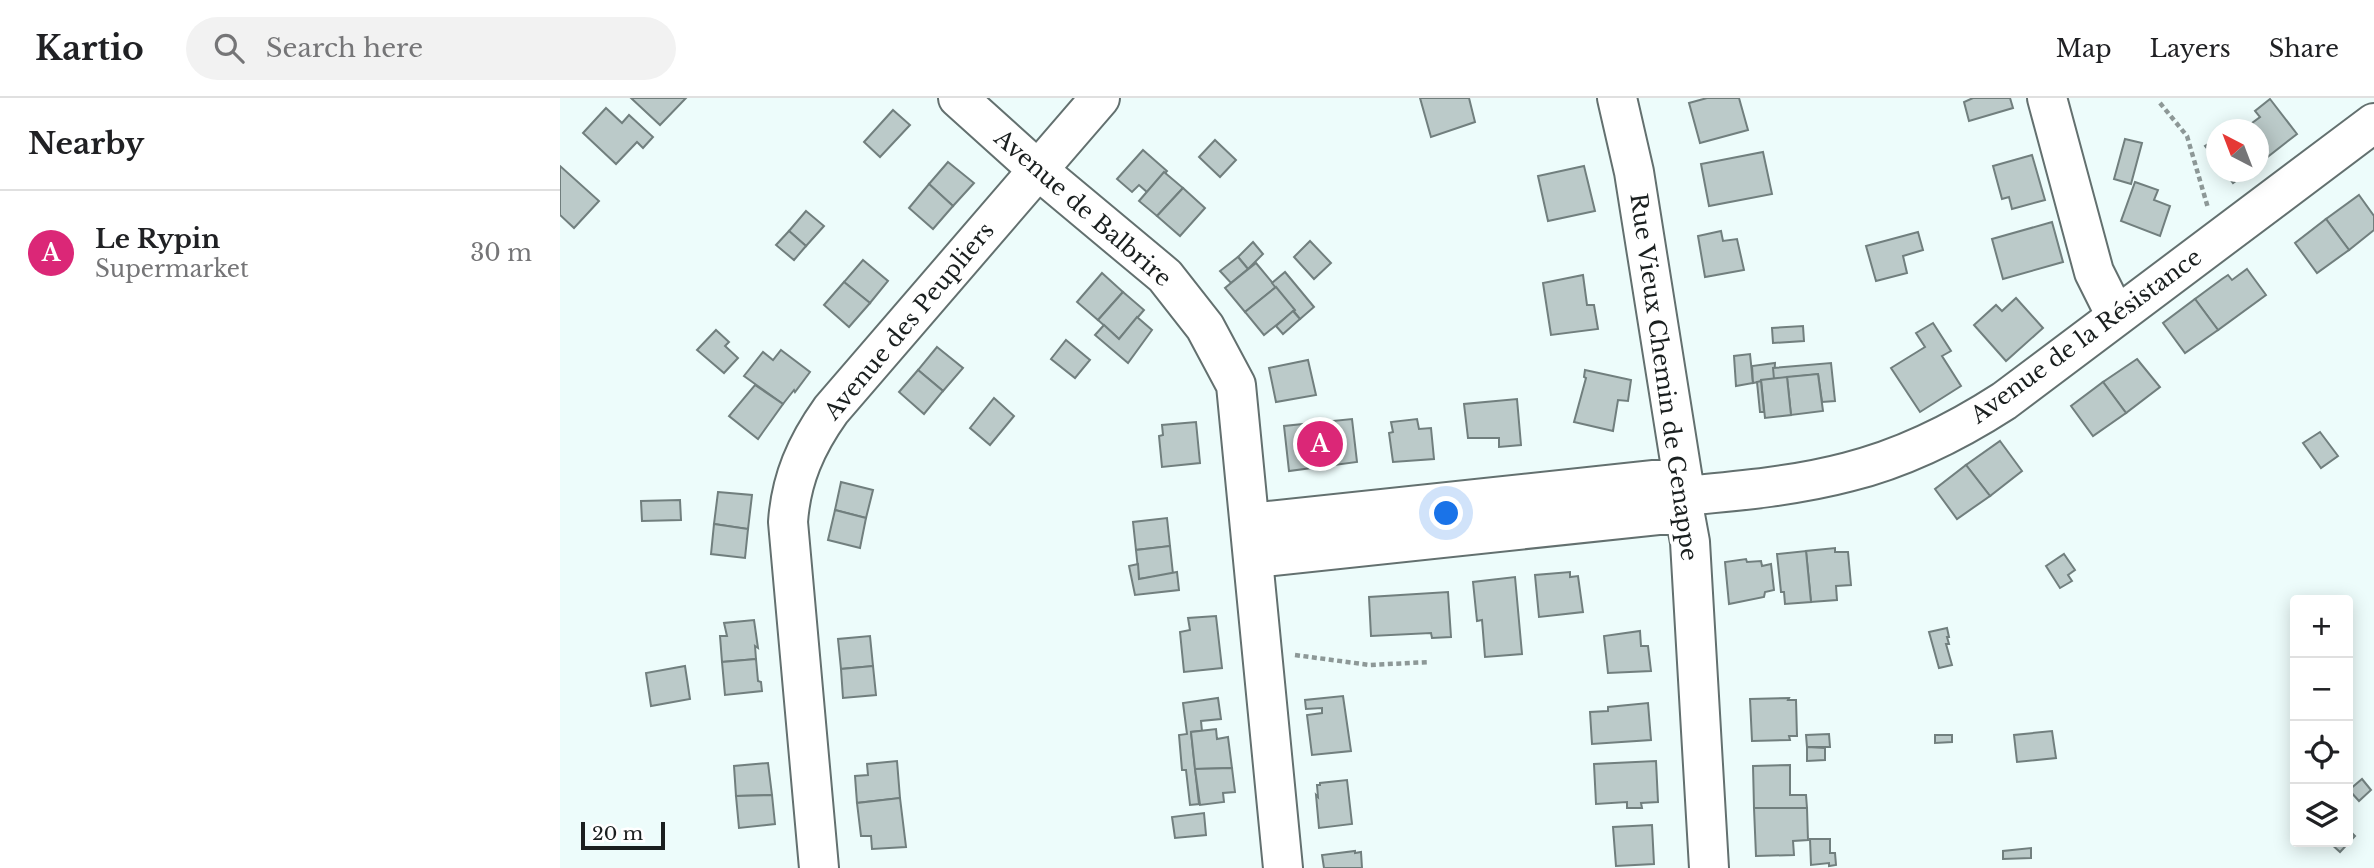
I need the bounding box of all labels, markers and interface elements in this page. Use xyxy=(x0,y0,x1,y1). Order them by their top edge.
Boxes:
search box xyxy=(186,17,676,80)
text: Kartio xyxy=(35,28,144,69)
icon: search xyxy=(210,29,248,67)
text: Search here xyxy=(266,32,423,64)
text: Map xyxy=(2056,34,2112,63)
text: Layers xyxy=(2150,34,2231,63)
text: Share xyxy=(2269,34,2339,63)
north arrow xyxy=(2206,119,2269,182)
street label: Avenue de Balbrire xyxy=(988,123,1177,292)
text: Nearby xyxy=(28,125,144,162)
street label: Rue Vieux Chemin de Genappe xyxy=(1624,191,1704,563)
street label: Avenue des Peupliers xyxy=(818,217,1000,426)
text: Le Rypin xyxy=(95,223,220,255)
text: A xyxy=(42,239,60,267)
text: 30 m xyxy=(470,239,532,267)
street label: Avenue de la Résistance xyxy=(1964,243,2207,430)
text: Supermarket xyxy=(95,255,249,283)
pin: A xyxy=(1297,418,1343,470)
your location xyxy=(1429,496,1463,530)
map controls xyxy=(2290,595,2353,847)
button: + xyxy=(2290,595,2353,658)
button: − xyxy=(2290,658,2353,721)
button: locate xyxy=(2290,721,2353,784)
button: layers xyxy=(2290,784,2353,847)
scale bar xyxy=(581,819,665,851)
text: 20 m xyxy=(592,822,643,845)

